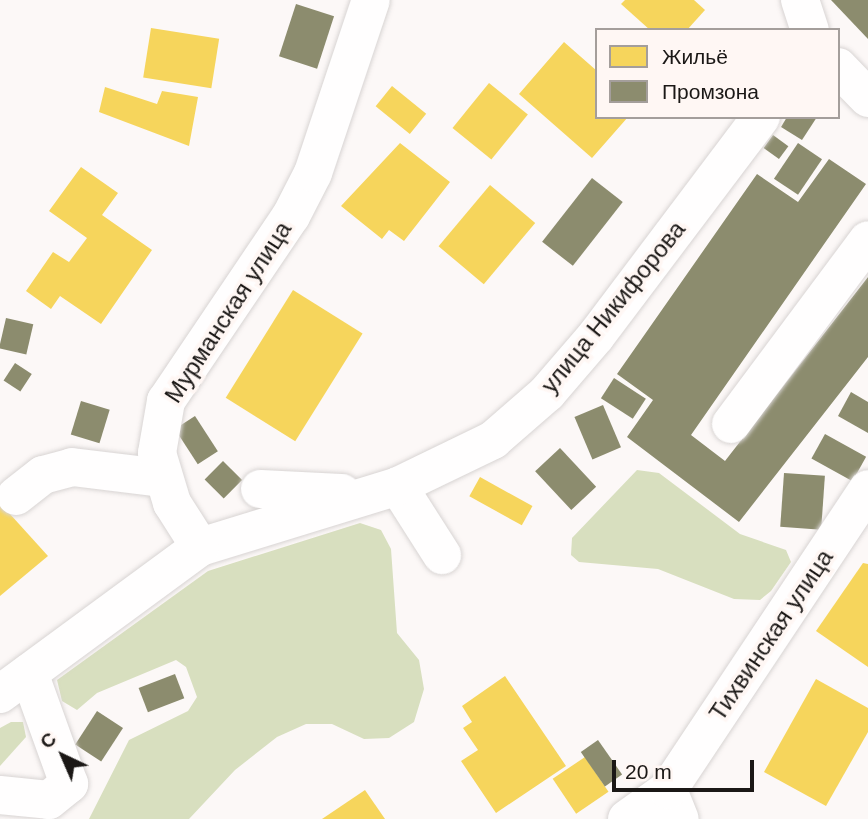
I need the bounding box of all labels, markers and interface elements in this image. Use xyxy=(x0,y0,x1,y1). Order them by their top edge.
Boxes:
legend xyxy=(595,28,840,119)
text: Жильё xyxy=(662,45,728,68)
text: Промзона xyxy=(662,80,759,103)
street label: улица Никифорова xyxy=(535,215,691,399)
street label: Мурманская улица xyxy=(159,216,297,408)
street label: Тихвинская улица xyxy=(703,544,839,726)
north arrow xyxy=(28,721,98,791)
text: С xyxy=(36,728,60,753)
scale bar xyxy=(616,746,758,790)
text: 20 m xyxy=(625,760,672,783)

